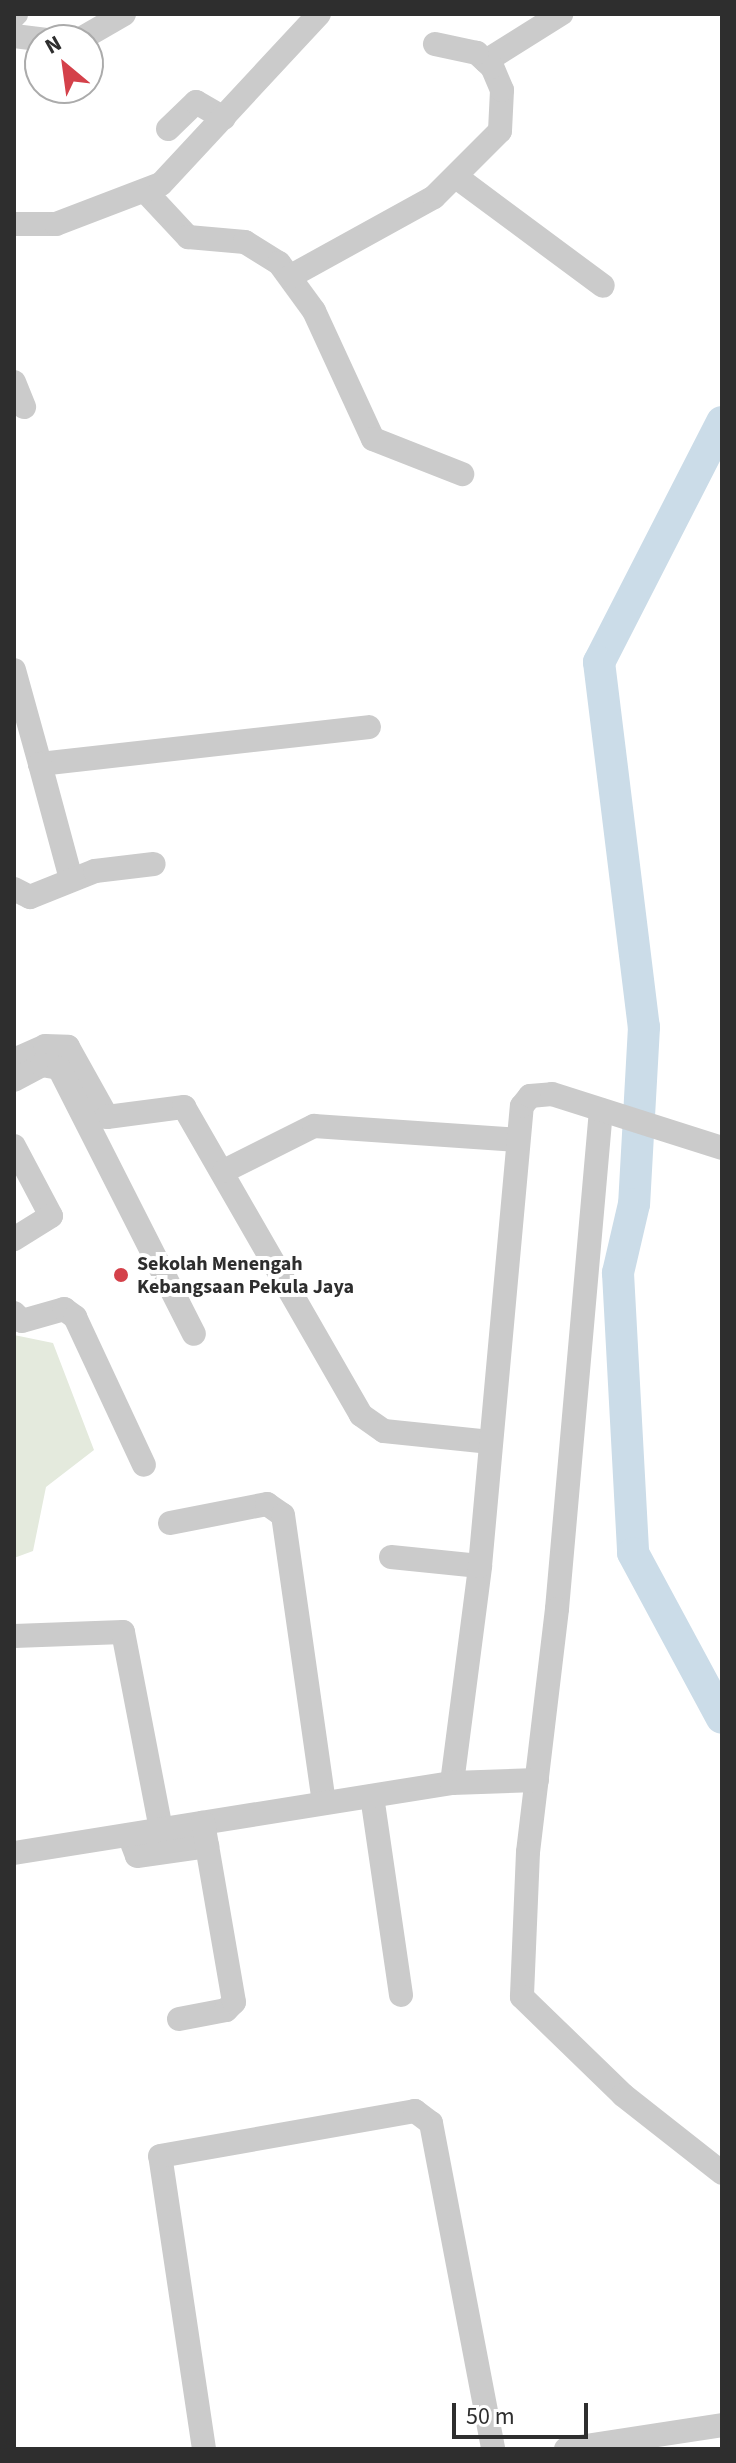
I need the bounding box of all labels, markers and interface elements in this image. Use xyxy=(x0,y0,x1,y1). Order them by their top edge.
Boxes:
north arrow xyxy=(24,24,104,104)
text: N xyxy=(39,27,67,62)
place label: Sekolah Menengah Kebangsaan Pekula Jaya xyxy=(137,1252,354,1299)
marker: Sekolah Menengah Kebangsaan Pekula Jaya xyxy=(112,1266,130,1284)
scale bar xyxy=(456,2387,592,2437)
text: 50 m xyxy=(466,2399,515,2434)

